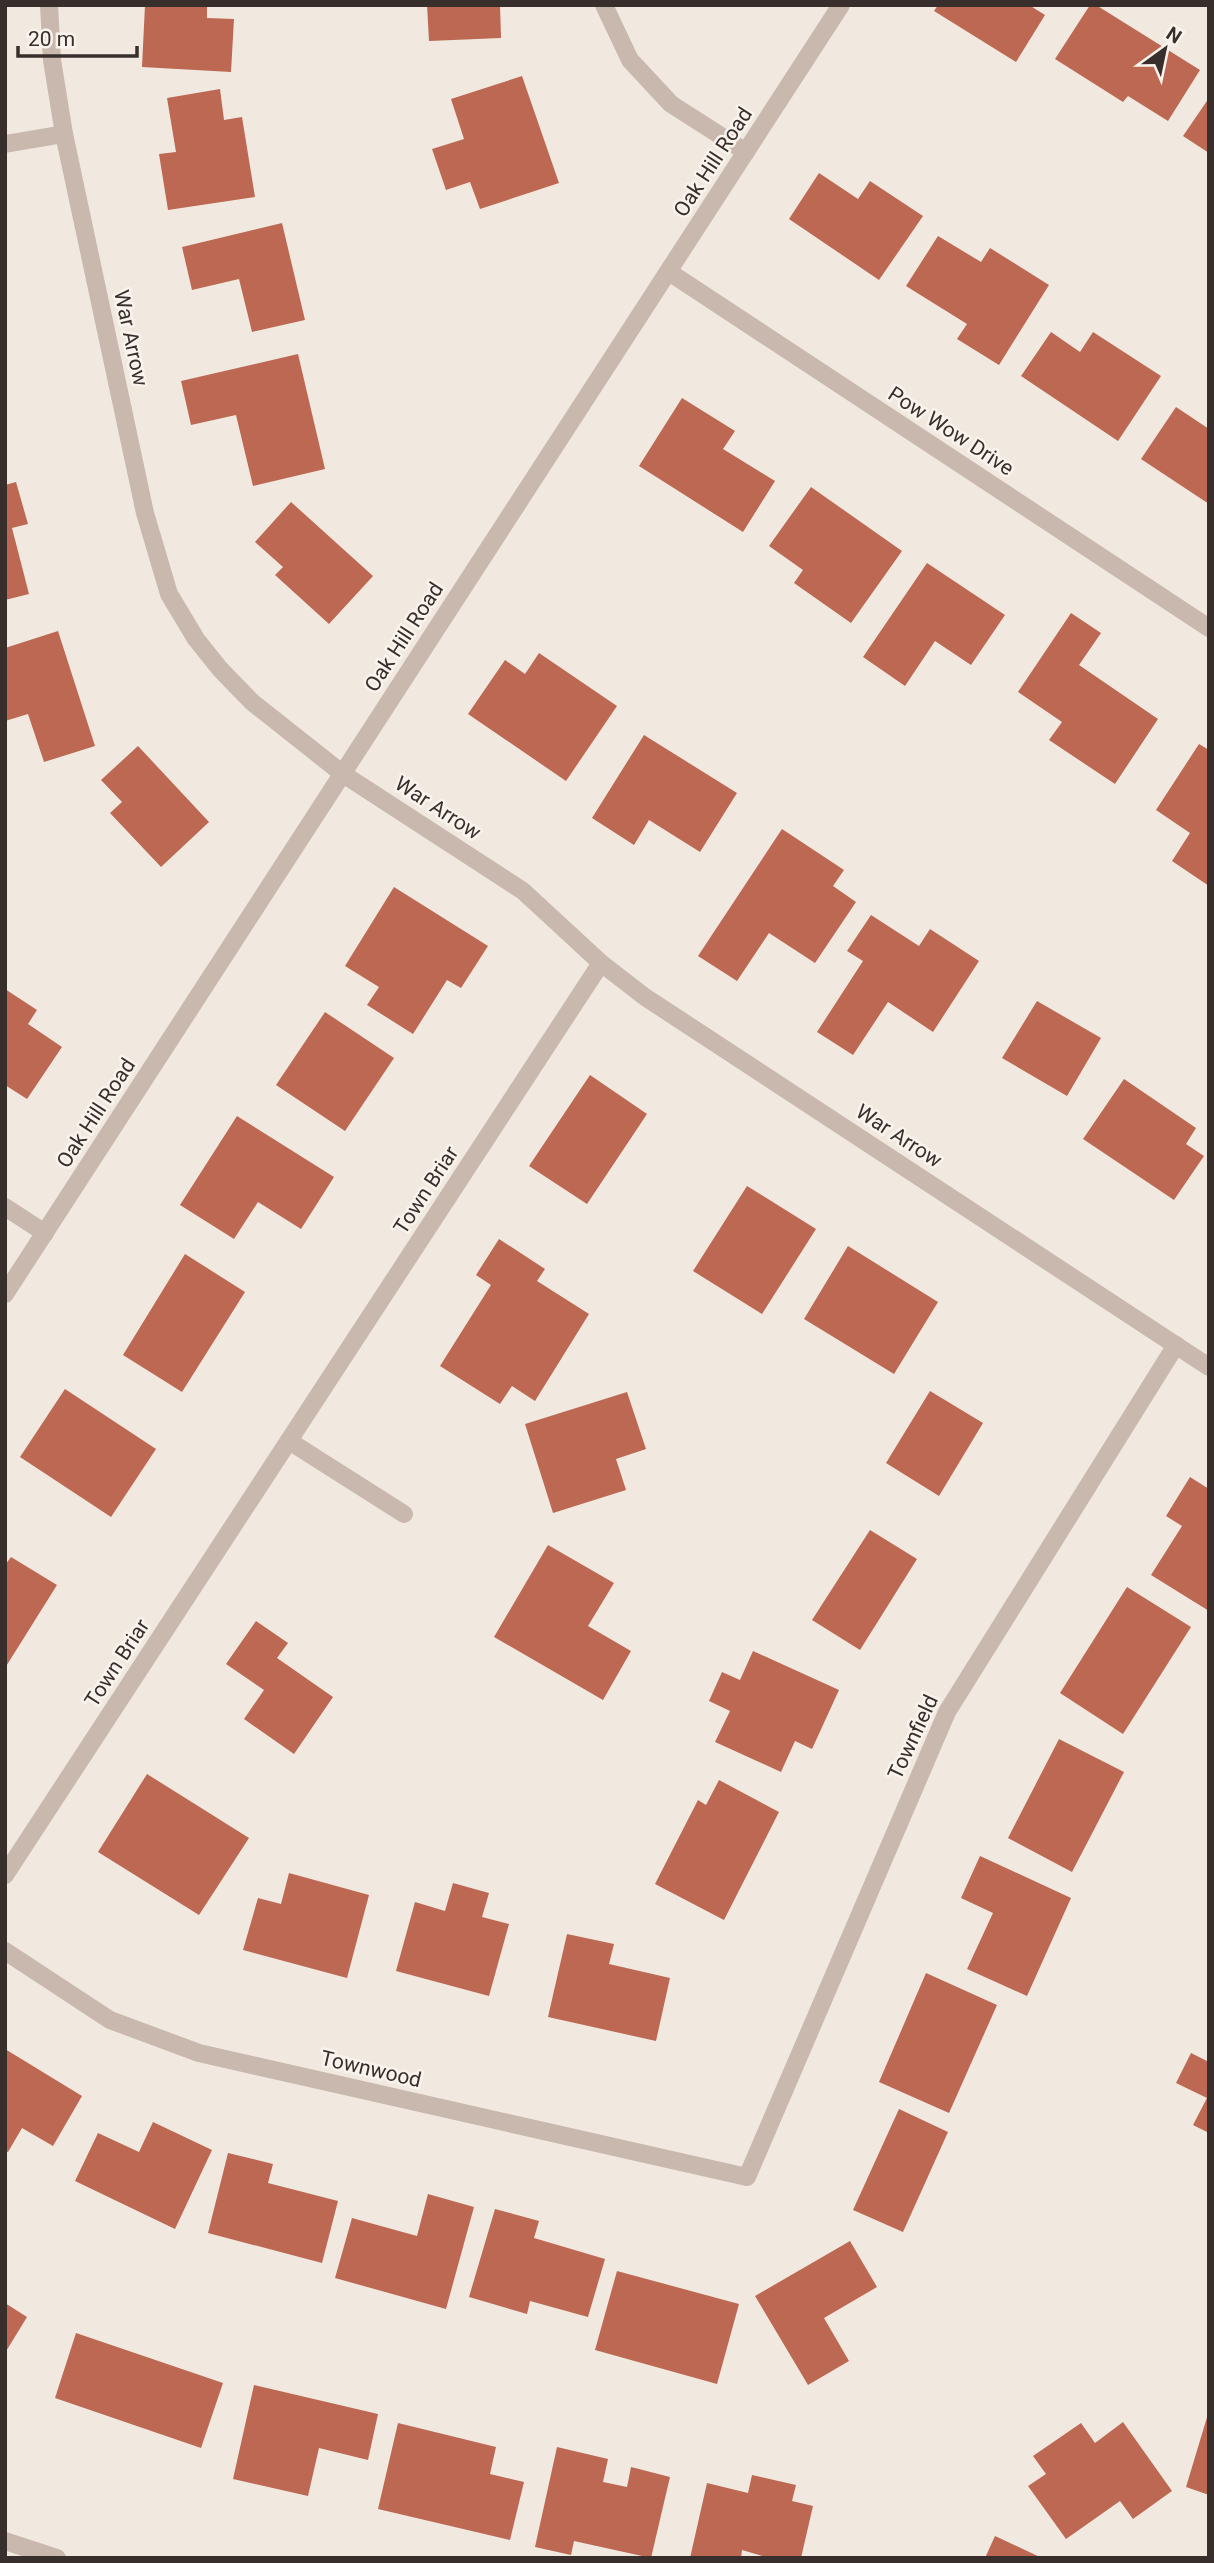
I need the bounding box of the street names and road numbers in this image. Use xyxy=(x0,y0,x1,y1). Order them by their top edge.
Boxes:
street label: Oak Hill Road xyxy=(669,103,757,221)
street label: War Arrow xyxy=(109,288,153,388)
street label: Pow Wow Drive xyxy=(884,382,1018,480)
street label: Oak Hill Road xyxy=(360,578,448,696)
street label: War Arrow xyxy=(391,771,486,845)
street label: Oak Hill Road xyxy=(52,1054,140,1172)
street label: War Arrow xyxy=(852,1099,947,1173)
street label: Town Briar xyxy=(389,1142,463,1238)
street label: Town Briar xyxy=(80,1615,154,1711)
street label: Townfield xyxy=(883,1691,943,1783)
street label: Townwood xyxy=(318,2046,424,2092)

